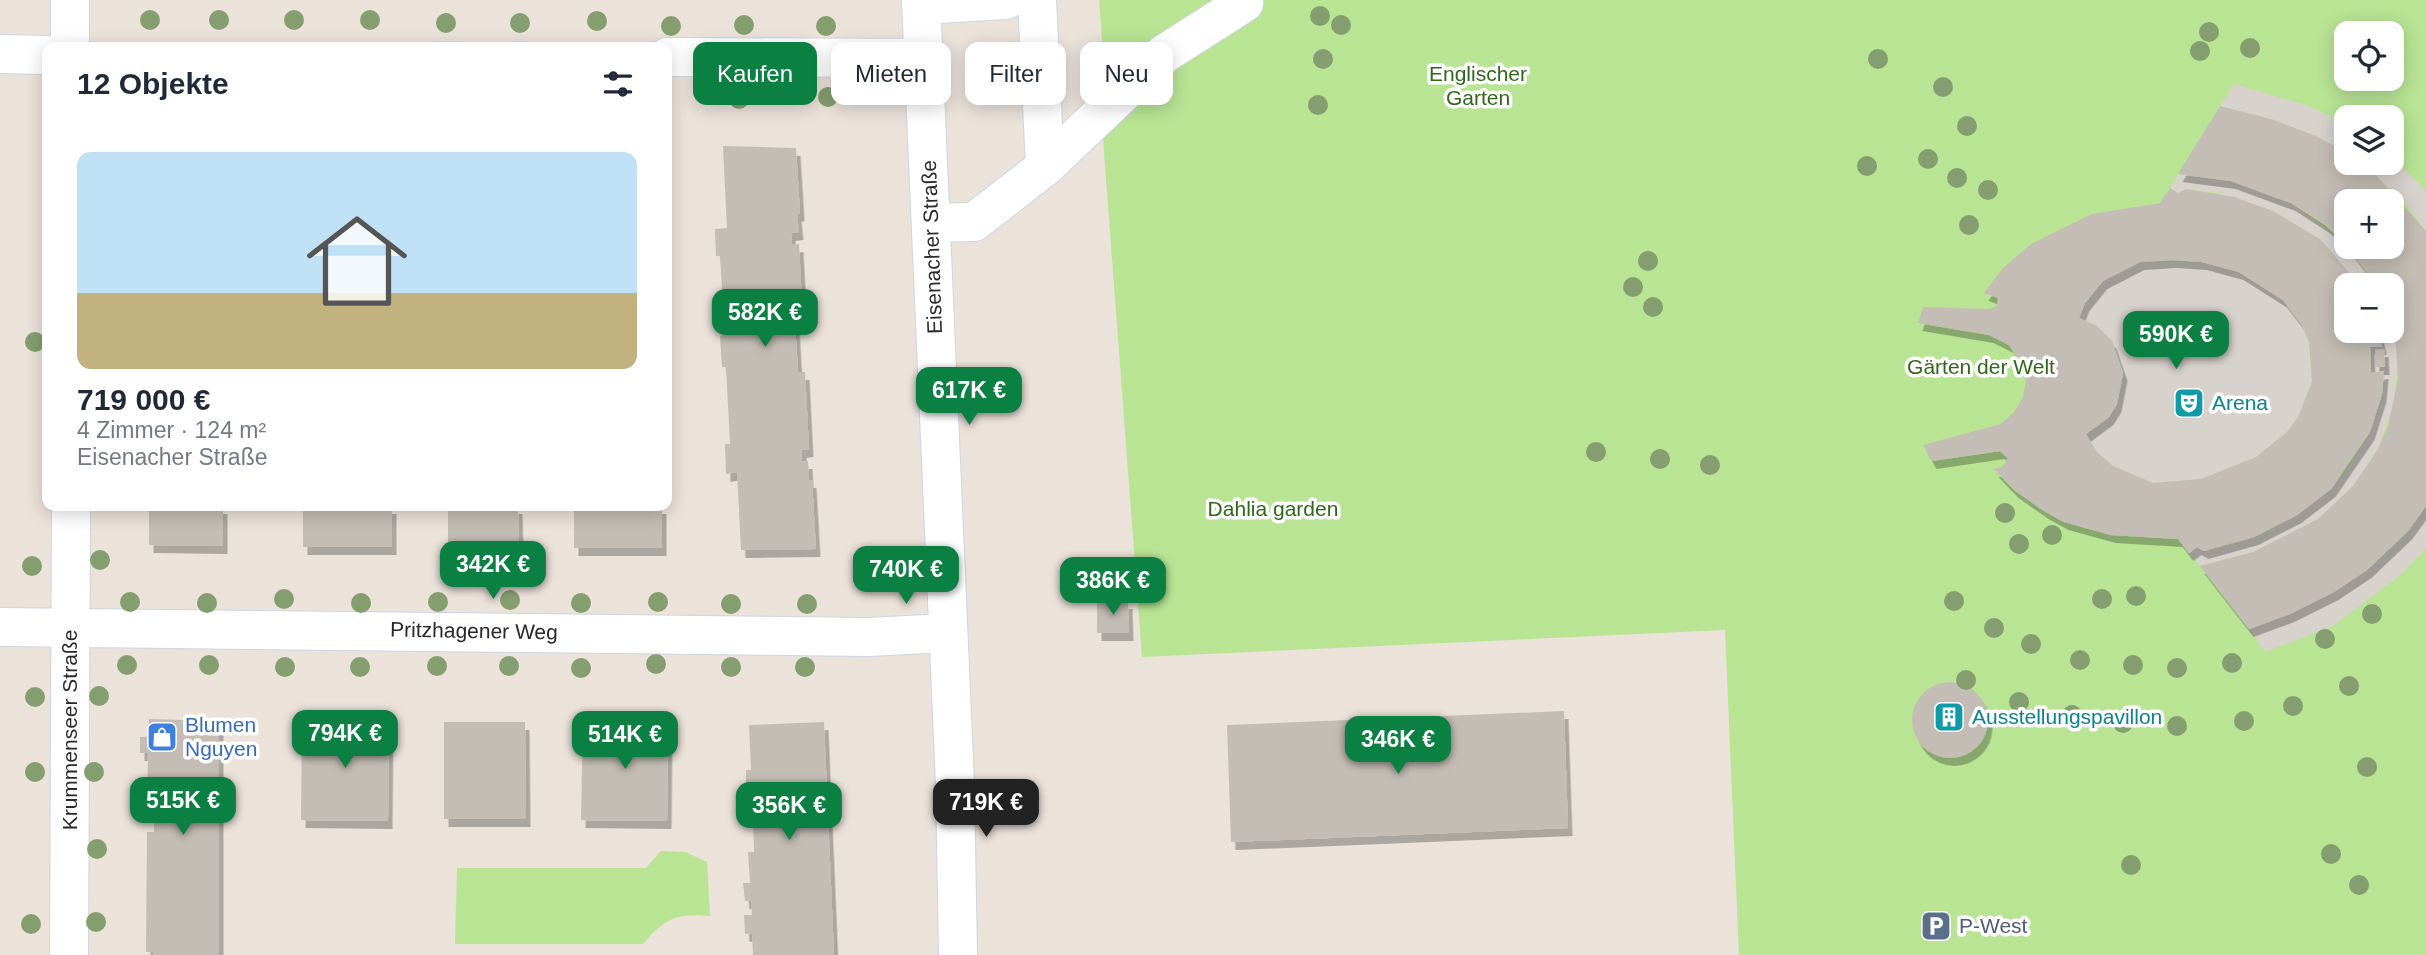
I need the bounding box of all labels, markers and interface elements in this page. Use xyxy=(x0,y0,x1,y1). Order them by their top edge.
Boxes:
map controls xyxy=(2334,21,2404,343)
button: locate xyxy=(2334,21,2404,91)
chip: Kaufen xyxy=(693,42,817,105)
chip: Mieten xyxy=(831,42,951,105)
chip: Filter xyxy=(965,42,1066,105)
chip: Neu xyxy=(1080,42,1173,105)
park label: Englischer Garten xyxy=(1429,62,1527,109)
icon: filters xyxy=(599,65,637,103)
text: 12 Objekte xyxy=(77,67,229,100)
button: layers xyxy=(2334,105,2404,175)
street label: Eisenacher Straße xyxy=(917,160,946,334)
button: + xyxy=(2334,189,2404,259)
icon: home xyxy=(294,198,420,324)
button: − xyxy=(2334,273,2404,343)
pin: 582K € xyxy=(708,290,822,349)
text: 582K € xyxy=(728,299,802,325)
pin: 590K € xyxy=(2119,312,2233,371)
text: 590K € xyxy=(2139,321,2213,347)
park label: Gärten der Welt xyxy=(1907,355,2055,378)
pin: 617K € xyxy=(912,368,1026,427)
text: 617K € xyxy=(932,377,1006,403)
text: 719 000 € xyxy=(77,383,210,416)
theatre icon: Arena xyxy=(2172,386,2206,420)
place label: Arena xyxy=(2212,391,2268,414)
text: 4 Zimmer · 124 m² xyxy=(77,417,266,443)
text: Eisenacher Straße xyxy=(77,444,267,470)
park label: Dahlia garden xyxy=(1208,497,1338,520)
pin: 342K € xyxy=(436,542,550,601)
pin: 740K € xyxy=(849,546,963,606)
text: 342K € xyxy=(456,551,530,577)
text: 740K € xyxy=(869,556,943,582)
pin: 386K € xyxy=(1056,558,1170,617)
text: 386K € xyxy=(1076,567,1150,593)
street label: Pritzhagener Weg xyxy=(390,618,558,643)
street label: Krummenseer Straße xyxy=(58,630,81,830)
building icon: Ausstellungspavillon xyxy=(1932,700,1966,734)
place label: Ausstellungspavillon xyxy=(1972,705,2162,728)
pin: 794K € xyxy=(288,710,402,770)
pin: 514K € xyxy=(568,712,682,771)
place label: Blumen Nguyen xyxy=(185,713,257,760)
pin: 346K € xyxy=(1341,716,1455,776)
shop icon: Blumen Nguyen xyxy=(145,720,179,754)
text: 794K € xyxy=(308,720,382,746)
text: 514K € xyxy=(588,721,662,747)
text: 346K € xyxy=(1361,726,1435,752)
pin: 515K € xyxy=(126,778,240,837)
pin: 719K € xyxy=(929,780,1043,839)
pin: 356K € xyxy=(732,782,846,842)
text: 515K € xyxy=(146,787,220,813)
text: 719K € xyxy=(949,789,1023,815)
text: 356K € xyxy=(752,792,826,818)
parking icon: P-West xyxy=(1919,909,1953,943)
place label: P-West xyxy=(1959,914,2028,937)

